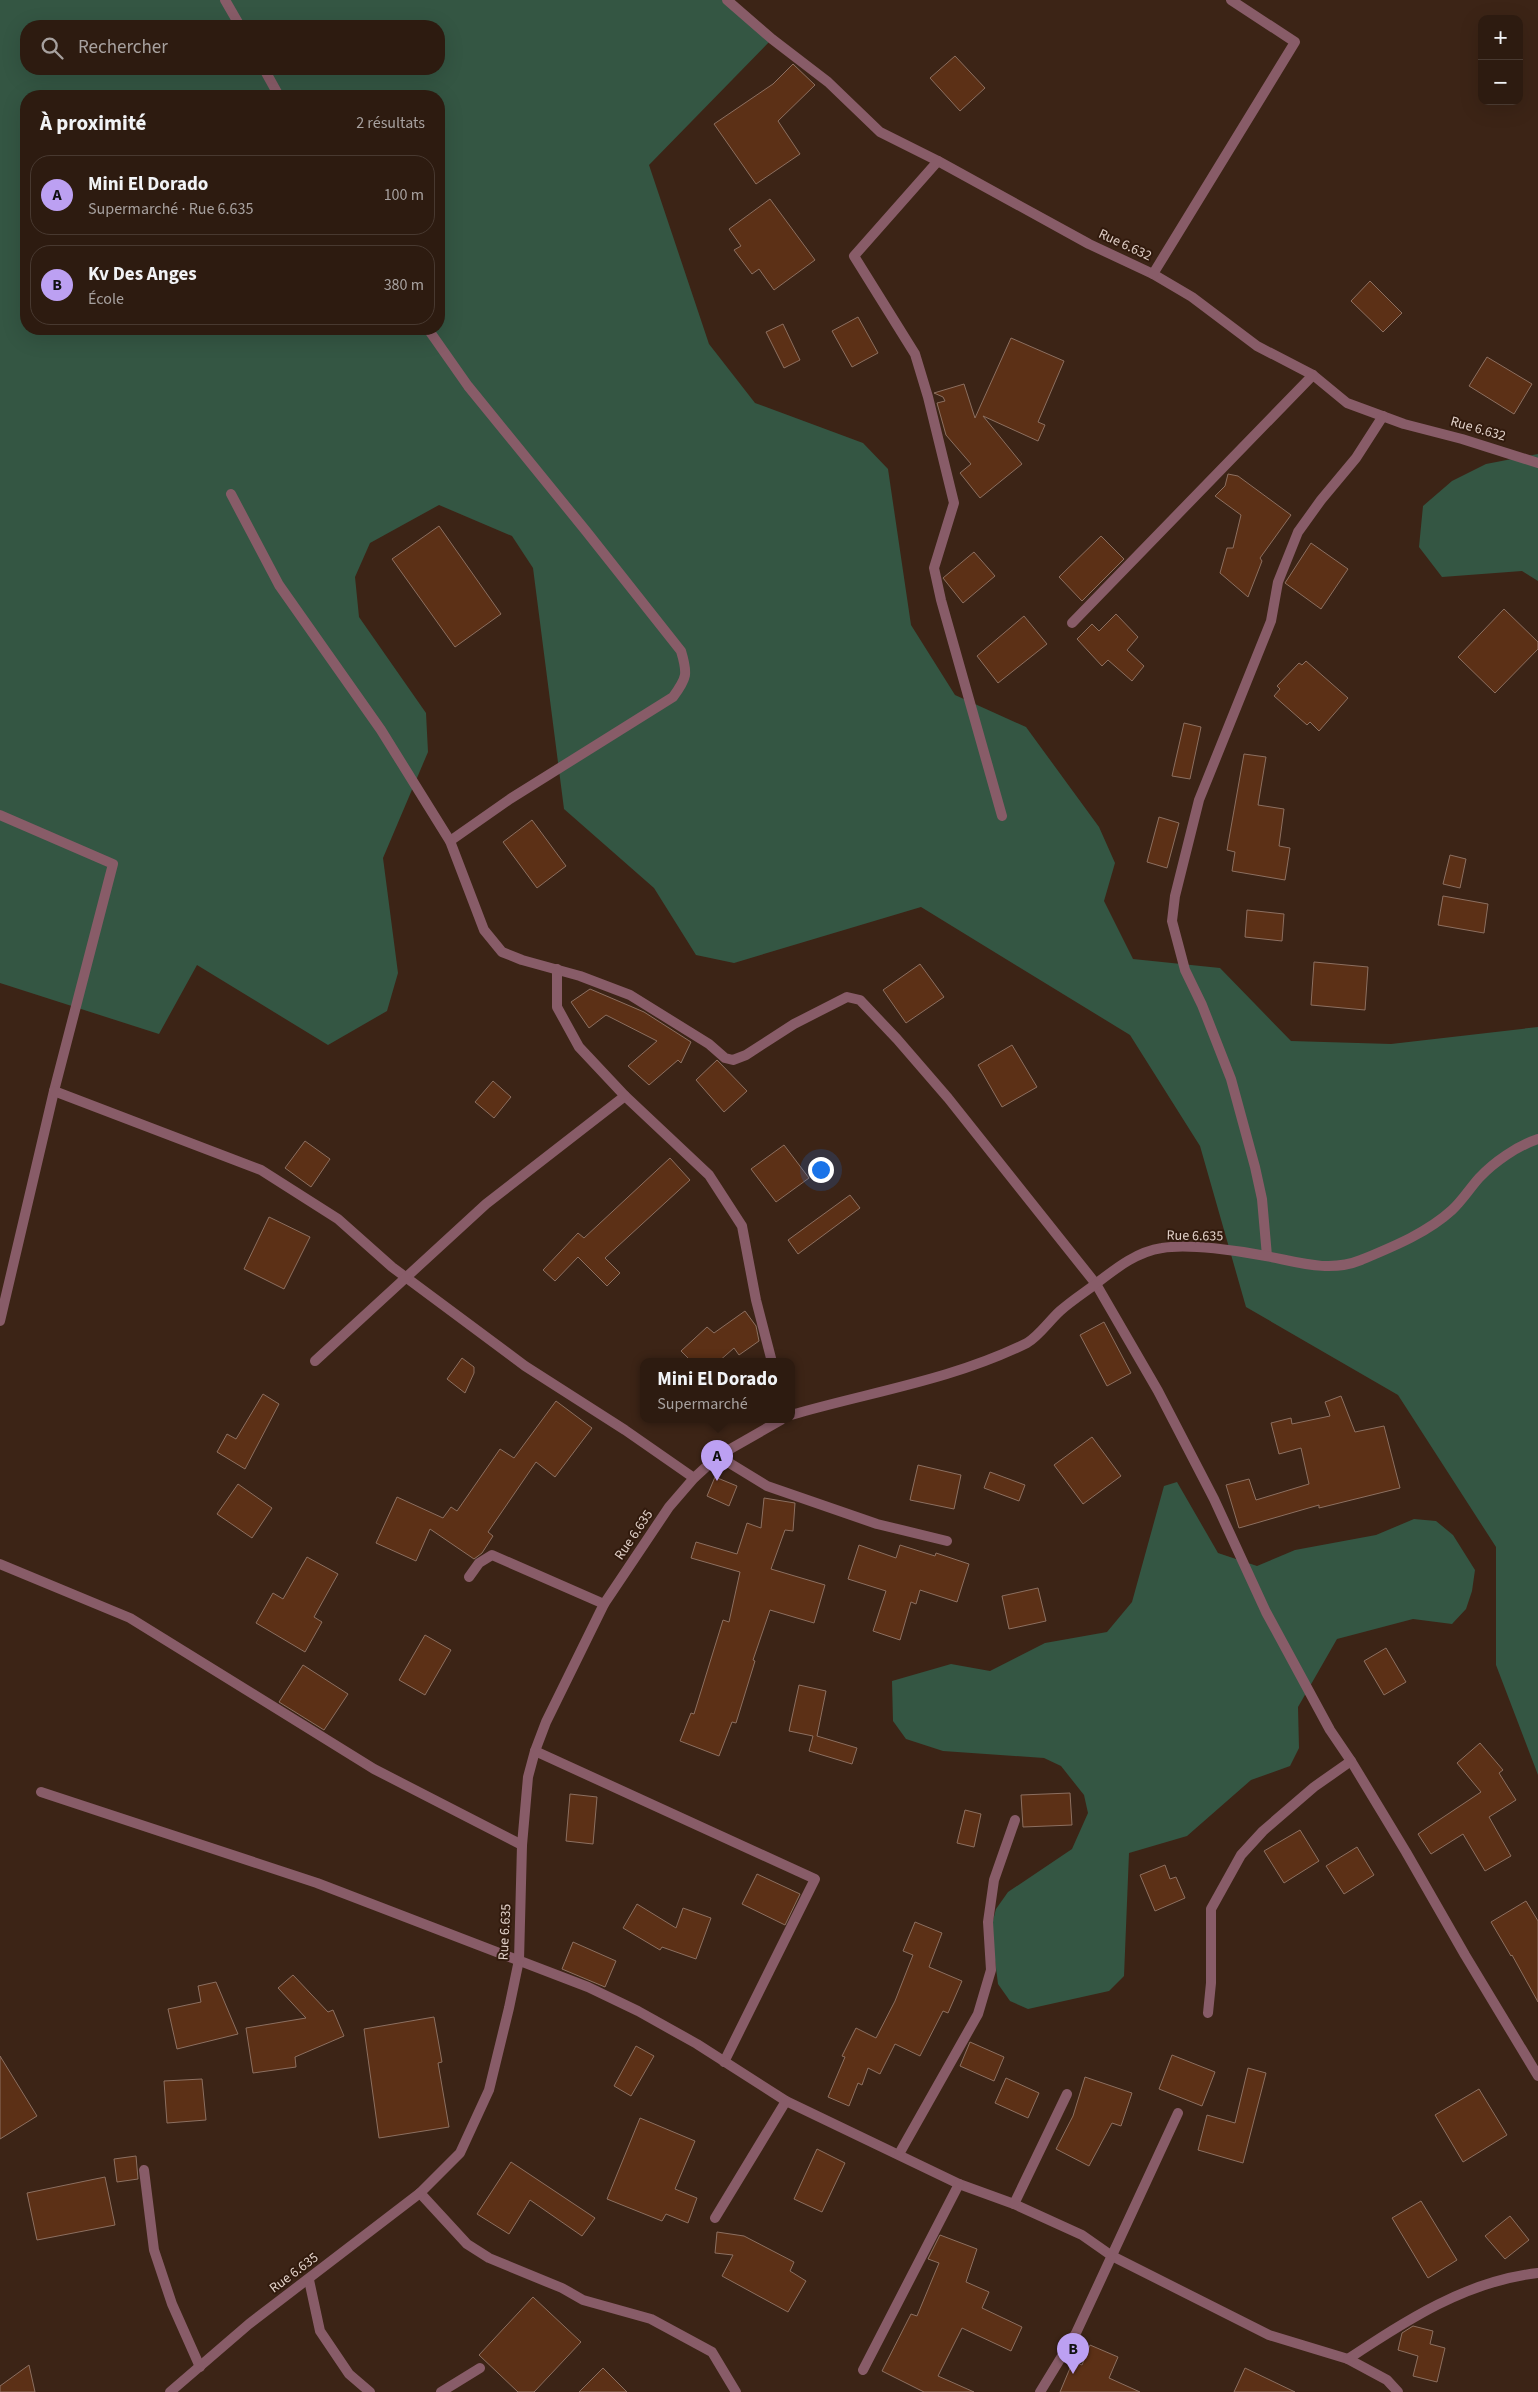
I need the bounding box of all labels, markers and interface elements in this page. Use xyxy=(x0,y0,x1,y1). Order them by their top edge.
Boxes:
map controls xyxy=(1478,15,1523,105)
button: + xyxy=(1478,15,1523,60)
search box xyxy=(20,20,445,75)
icon: search xyxy=(38,34,66,62)
text: Rechercher xyxy=(78,34,168,61)
button: − xyxy=(1478,60,1523,105)
text: À proximité xyxy=(40,108,146,138)
text: 2 résultats xyxy=(356,112,425,134)
text: Mini El Dorado xyxy=(88,171,208,198)
text: A xyxy=(52,184,62,206)
text: 100 m xyxy=(384,184,424,206)
text: Supermarché · Rue 6.635 xyxy=(88,198,253,220)
street label: Rue 6.632 xyxy=(1095,224,1155,266)
text: Kv Des Anges xyxy=(88,261,197,288)
text: B xyxy=(52,274,62,296)
text: 380 m xyxy=(384,274,424,296)
text: École xyxy=(88,288,124,310)
street label: Rue 6.632 xyxy=(1448,412,1508,446)
your location xyxy=(808,1157,834,1183)
street label: Rue 6.635 xyxy=(1167,1226,1224,1246)
popup xyxy=(640,1358,795,1423)
text: Mini El Dorado xyxy=(657,1366,778,1393)
text: Supermarché xyxy=(657,1393,748,1415)
pin: A xyxy=(701,1440,733,1481)
street label: Rue 6.635 xyxy=(610,1506,658,1564)
street label: Rue 6.635 xyxy=(494,1903,516,1961)
street label: Rue 6.635 xyxy=(265,2248,323,2298)
pin: B xyxy=(1057,2333,1089,2374)

